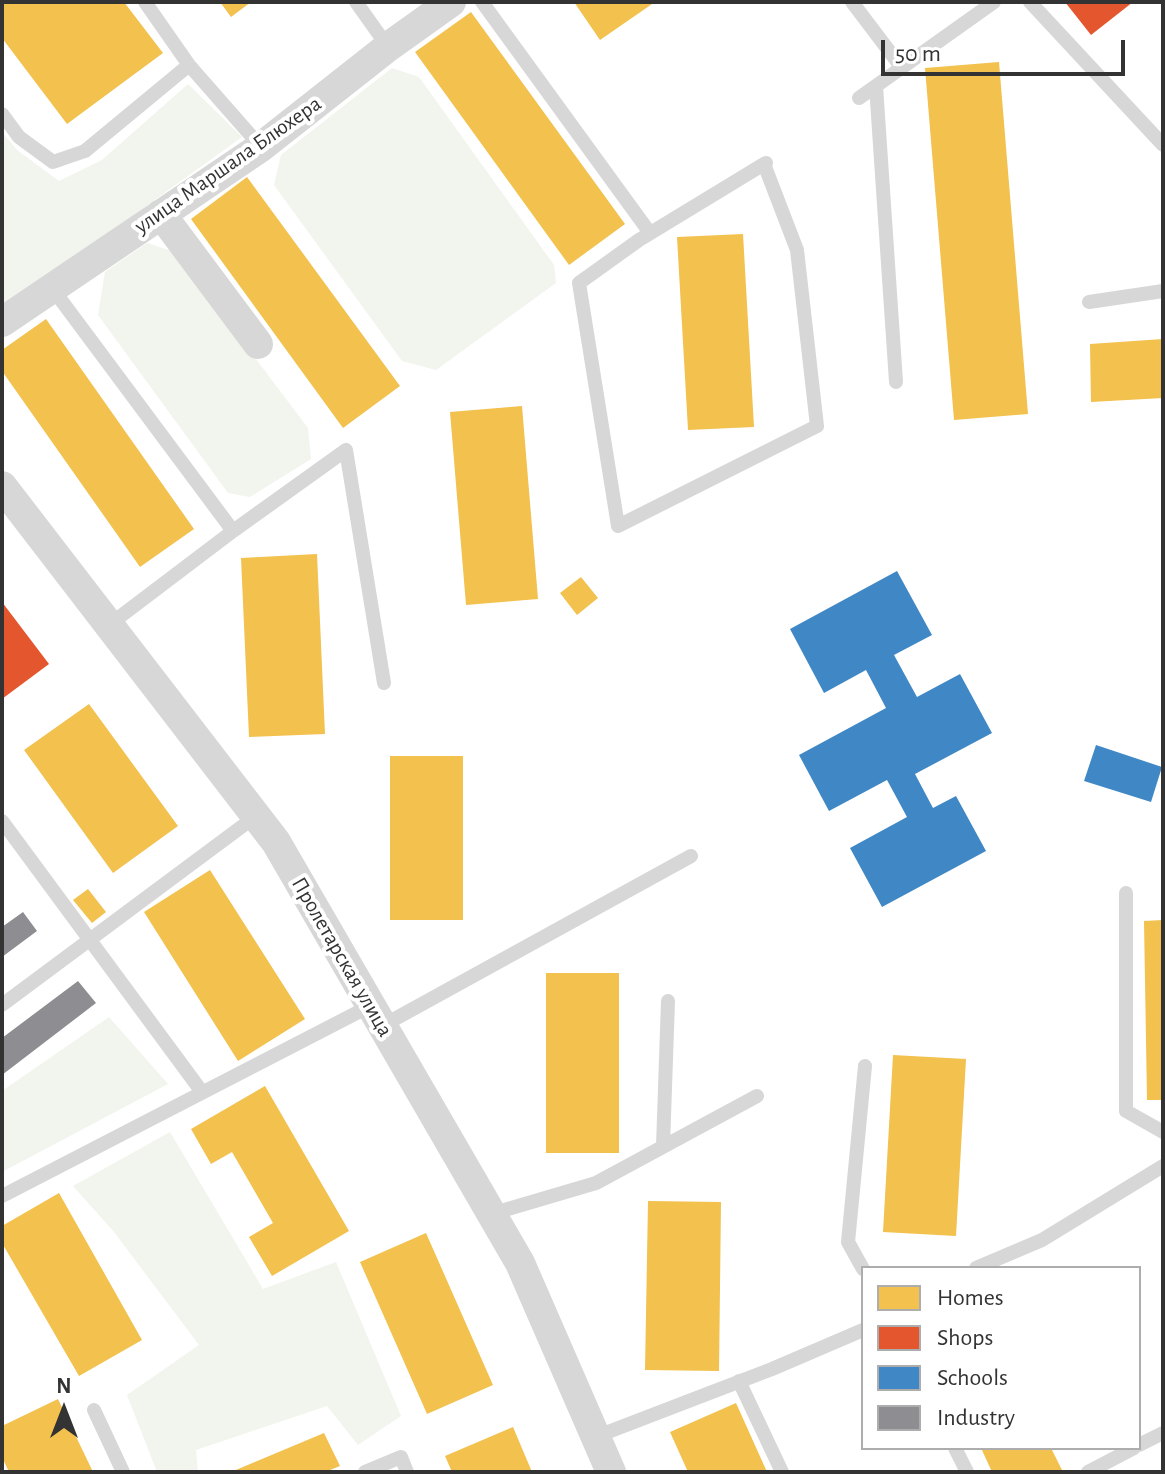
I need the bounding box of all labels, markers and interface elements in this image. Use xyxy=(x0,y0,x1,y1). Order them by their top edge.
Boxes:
scale bar xyxy=(885,24,1129,74)
text: 50 m xyxy=(895,42,941,66)
street label: улица Маршала Блюхера xyxy=(129,91,327,239)
street label: Пролетарская улица xyxy=(286,872,398,1042)
legend xyxy=(861,1266,1141,1450)
text: Homes xyxy=(937,1286,1004,1310)
text: Shops xyxy=(937,1326,993,1350)
text: Schools xyxy=(937,1366,1008,1390)
north arrow xyxy=(24,1370,104,1450)
text: N xyxy=(56,1375,72,1397)
text: Industry xyxy=(937,1406,1015,1430)

